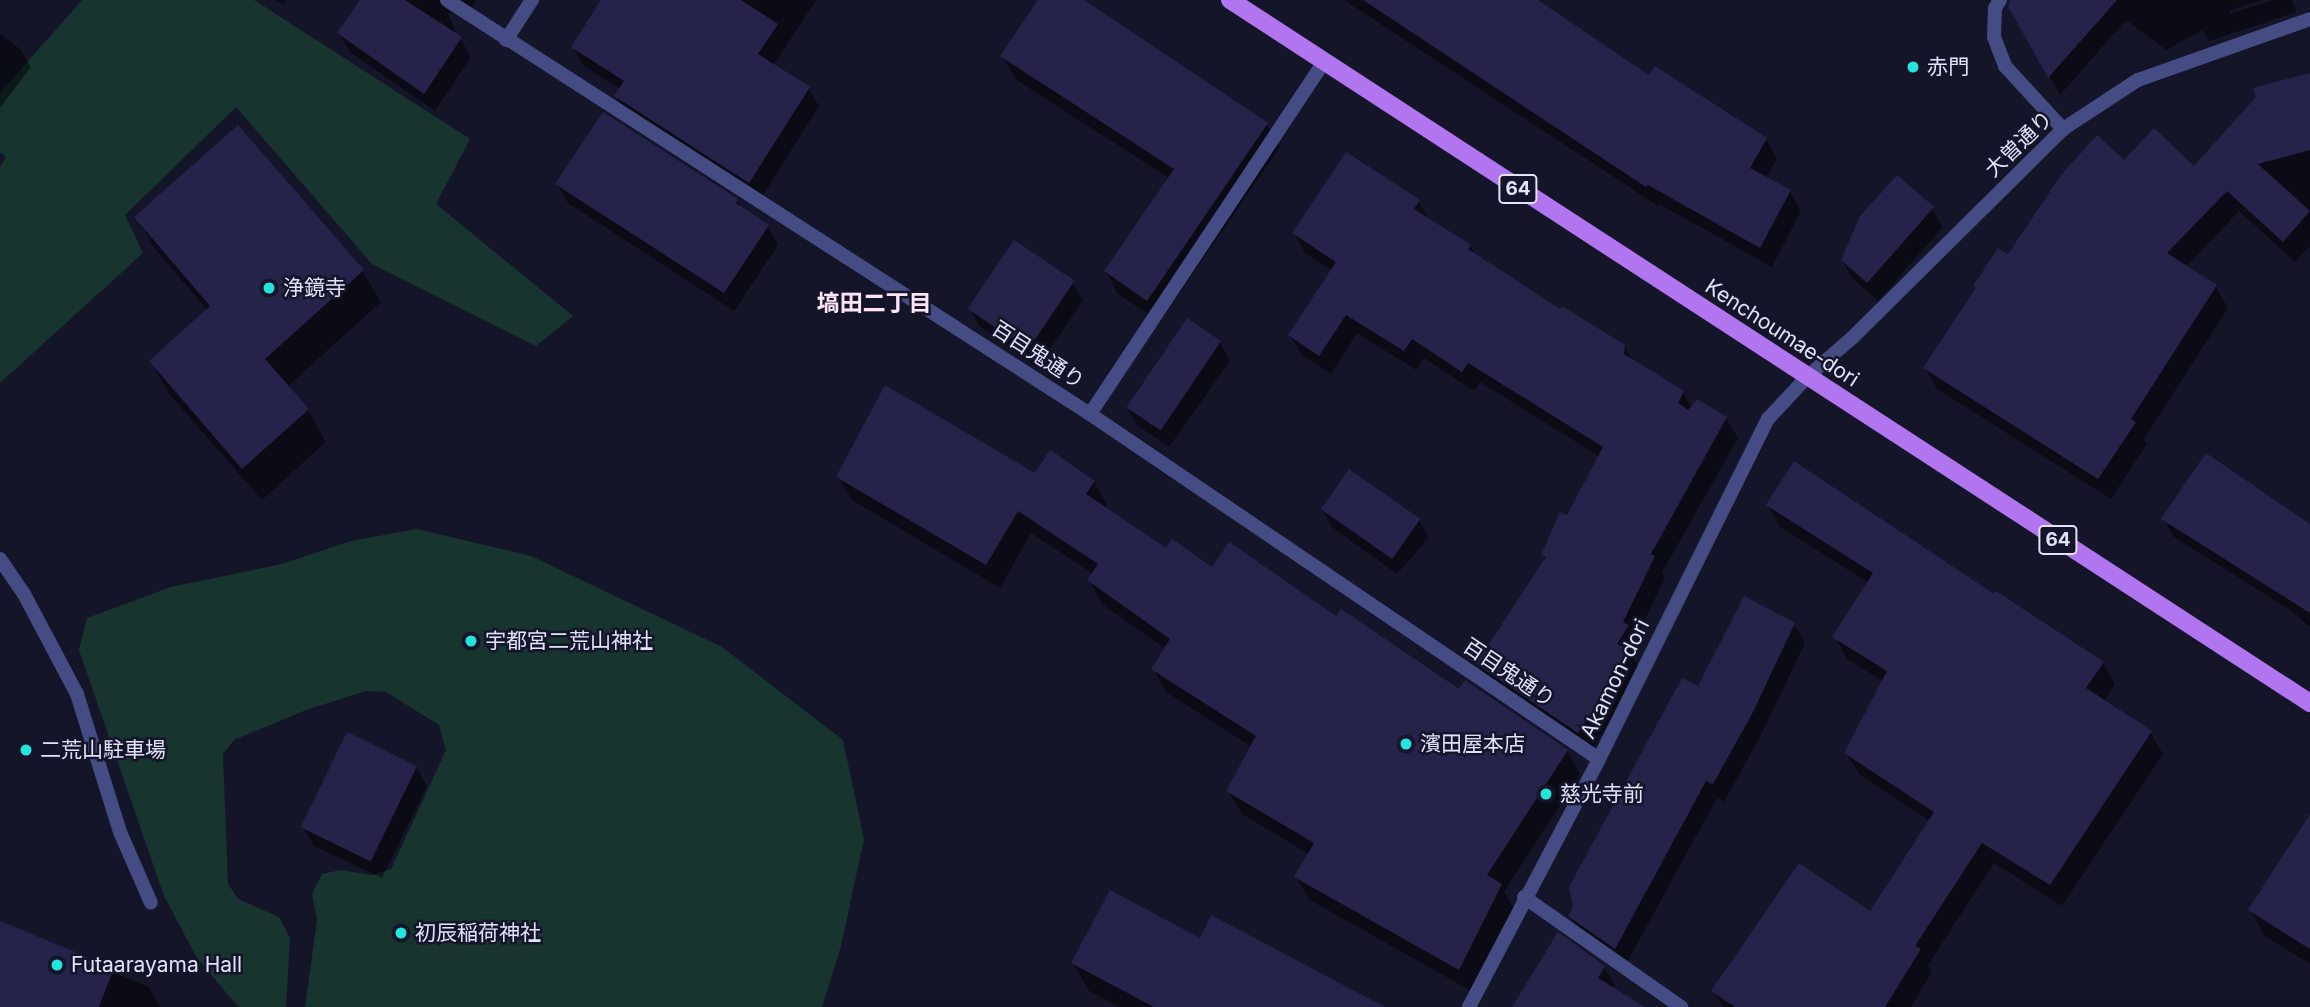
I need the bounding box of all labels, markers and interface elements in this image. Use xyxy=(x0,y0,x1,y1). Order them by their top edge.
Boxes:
place label: 赤門 xyxy=(1927,54,1969,80)
marker: 赤門 xyxy=(1905,59,1921,75)
street label: 大曽通り xyxy=(1980,106,2058,182)
road number: 64 xyxy=(1497,174,1539,204)
street label: Kenchoumae-dori xyxy=(1700,274,1864,392)
place label: 浄鏡寺 xyxy=(283,275,346,301)
marker: 浄鏡寺 xyxy=(261,280,277,296)
district label: 塙田二丁目 xyxy=(817,289,931,317)
street label: 百目鬼通り xyxy=(987,316,1089,394)
road number: 64 xyxy=(2037,524,2079,555)
street label: Akamon-dori xyxy=(1575,615,1655,743)
place label: 宇都宮二荒山神社 xyxy=(485,628,653,654)
marker: 宇都宮二荒山神社 xyxy=(463,633,479,649)
street label: 百目鬼通り xyxy=(1458,633,1560,713)
place label: 濱田屋本店 xyxy=(1420,731,1525,757)
marker: 濱田屋本店 xyxy=(1398,736,1414,752)
place label: 二荒山駐車場 xyxy=(40,737,166,763)
marker: 二荒山駐車場 xyxy=(18,742,34,758)
place label: 慈光寺前 xyxy=(1560,781,1644,807)
marker: 慈光寺前 xyxy=(1538,786,1554,802)
place label: 初辰稲荷神社 xyxy=(415,920,541,946)
marker: 初辰稲荷神社 xyxy=(393,925,409,941)
place label: Futaarayama Hall xyxy=(71,952,242,978)
marker: Futaarayama Hall xyxy=(49,957,65,973)

